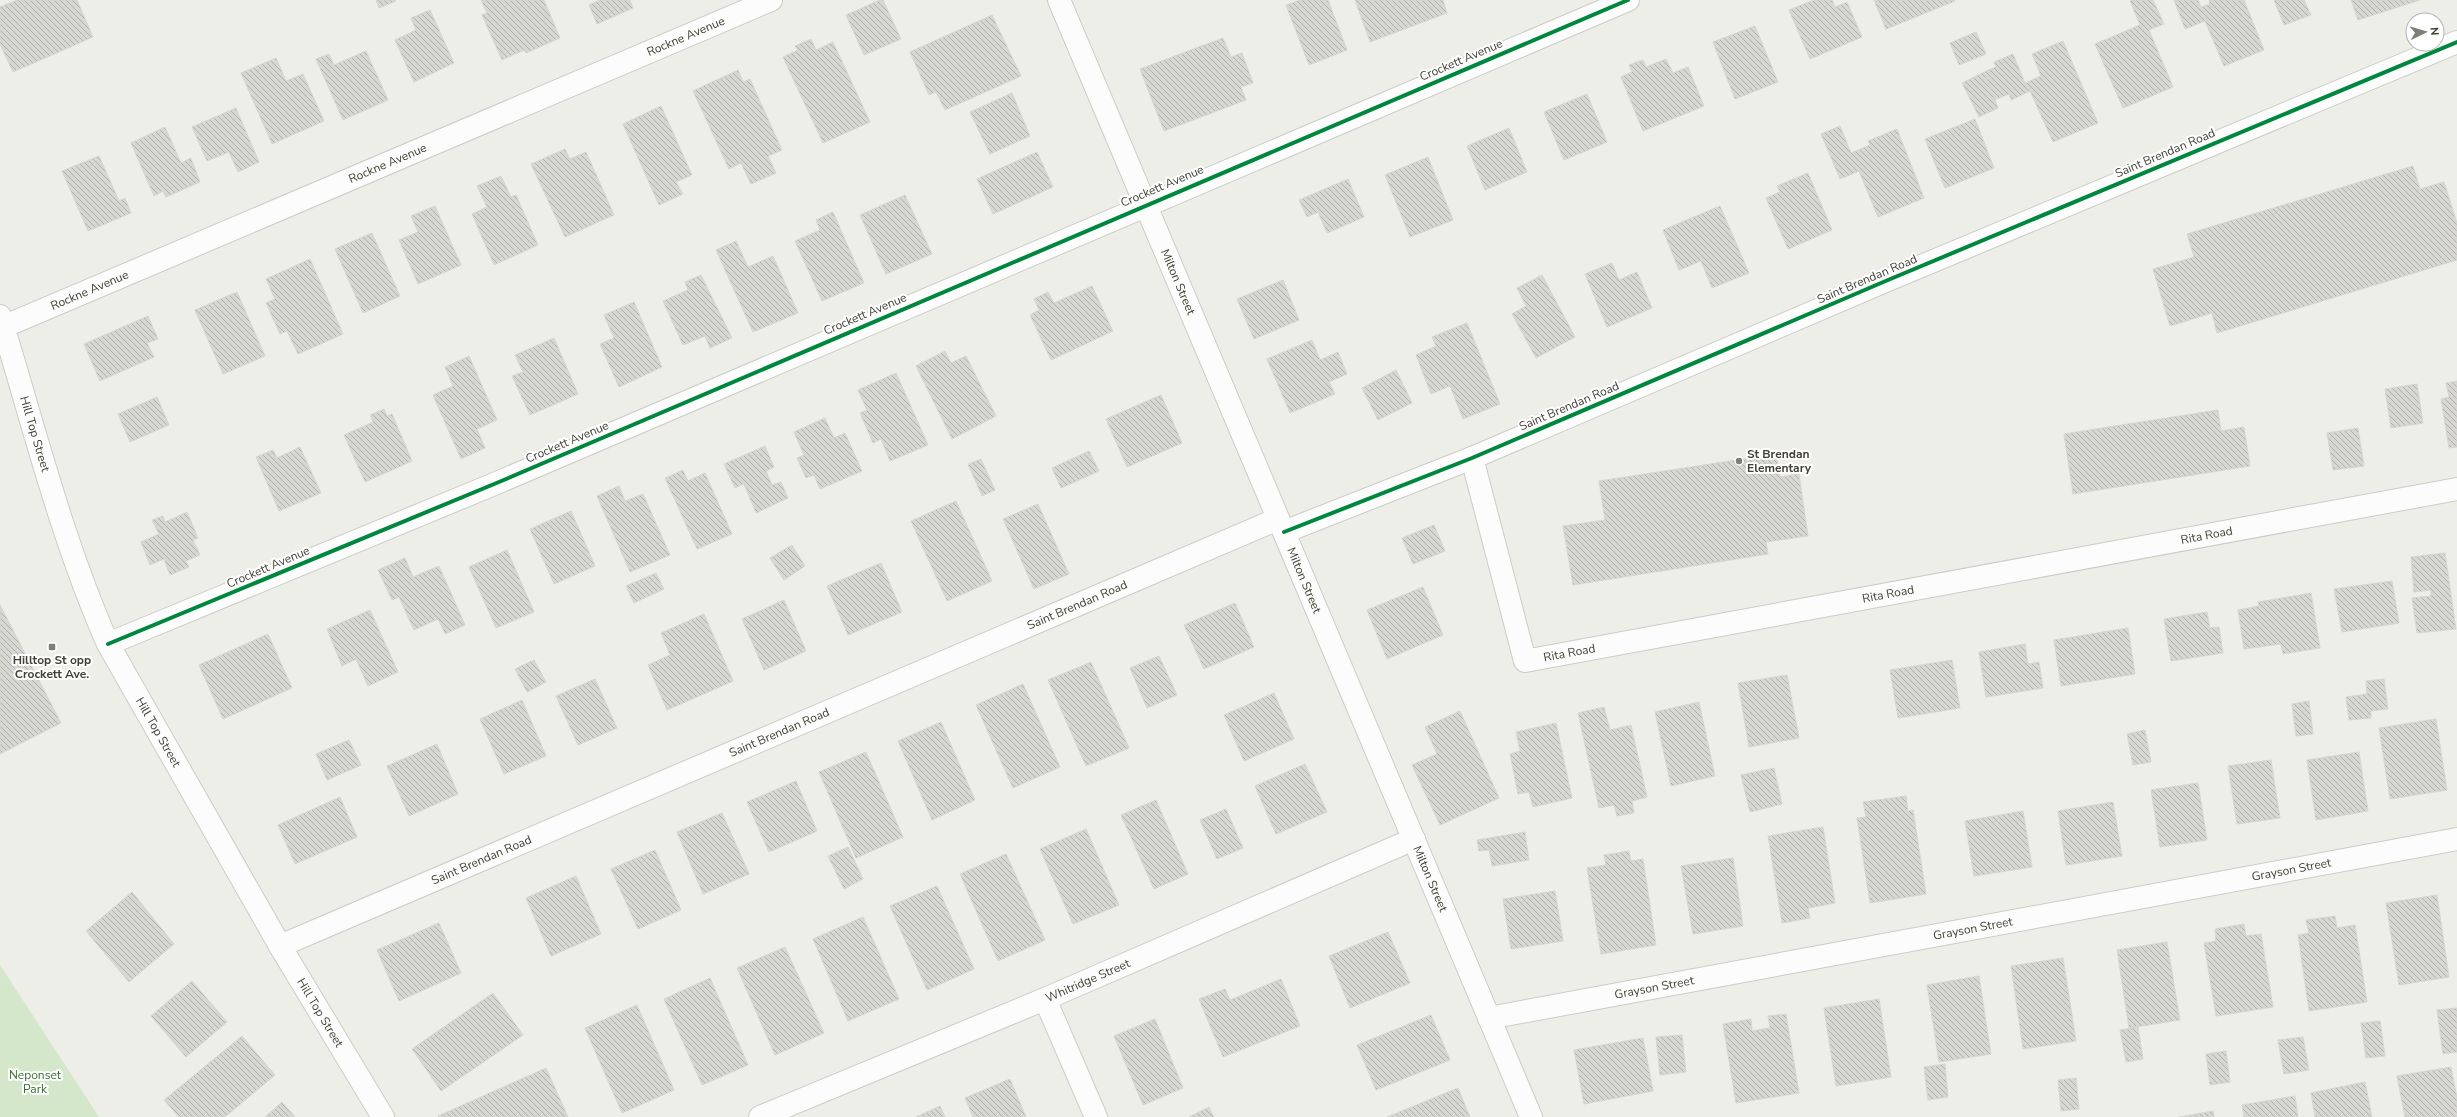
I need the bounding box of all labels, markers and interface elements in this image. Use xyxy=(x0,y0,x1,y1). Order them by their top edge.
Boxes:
north arrow xyxy=(2405,12,2445,52)
street label: Rockne Avenue xyxy=(644,13,727,60)
text: N xyxy=(2427,26,2442,36)
street label: Crockett Avenue xyxy=(1417,35,1505,85)
street label: Saint Brendan Road xyxy=(2112,125,2218,181)
street label: Rockne Avenue xyxy=(346,140,429,187)
street label: Crockett Avenue xyxy=(1118,161,1206,211)
street label: Milton Street xyxy=(1157,246,1199,318)
street label: Saint Brendan Road xyxy=(1814,251,1920,307)
street label: Rockne Avenue xyxy=(48,266,131,314)
street label: Crockett Avenue xyxy=(821,289,909,339)
street label: Saint Brendan Road xyxy=(1516,378,1622,434)
street label: Hill Top Street xyxy=(16,394,54,474)
street label: Crockett Avenue xyxy=(523,417,611,467)
place label: St Brendan Elementary xyxy=(1747,446,1812,476)
marker: St Brendan Elementary xyxy=(1734,456,1744,466)
street label: Rita Road xyxy=(2179,523,2234,548)
street label: Crockett Avenue xyxy=(224,542,312,592)
street label: Milton Street xyxy=(1283,545,1326,616)
street label: Saint Brendan Road xyxy=(1025,576,1130,633)
street label: Rita Road xyxy=(1861,581,1915,607)
street label: Rita Road xyxy=(1542,640,1597,665)
marker: Hilltop St opp Crockett Ave. xyxy=(47,642,57,652)
place label: Hilltop St opp Crockett Ave. xyxy=(13,652,91,682)
street label: Hill Top Street xyxy=(132,694,185,771)
street label: Saint Brendan Road xyxy=(727,704,832,761)
street label: Saint Brendan Road xyxy=(429,831,534,888)
street label: Milton Street xyxy=(1409,843,1452,915)
street label: Grayson Street xyxy=(2250,854,2333,885)
street label: Grayson Street xyxy=(1932,913,2015,944)
street label: Whitridge Street xyxy=(1043,955,1133,1006)
street label: Grayson Street xyxy=(1613,972,1696,1003)
street label: Hill Top Street xyxy=(293,975,348,1051)
park label: Neponset Park xyxy=(9,1067,62,1097)

